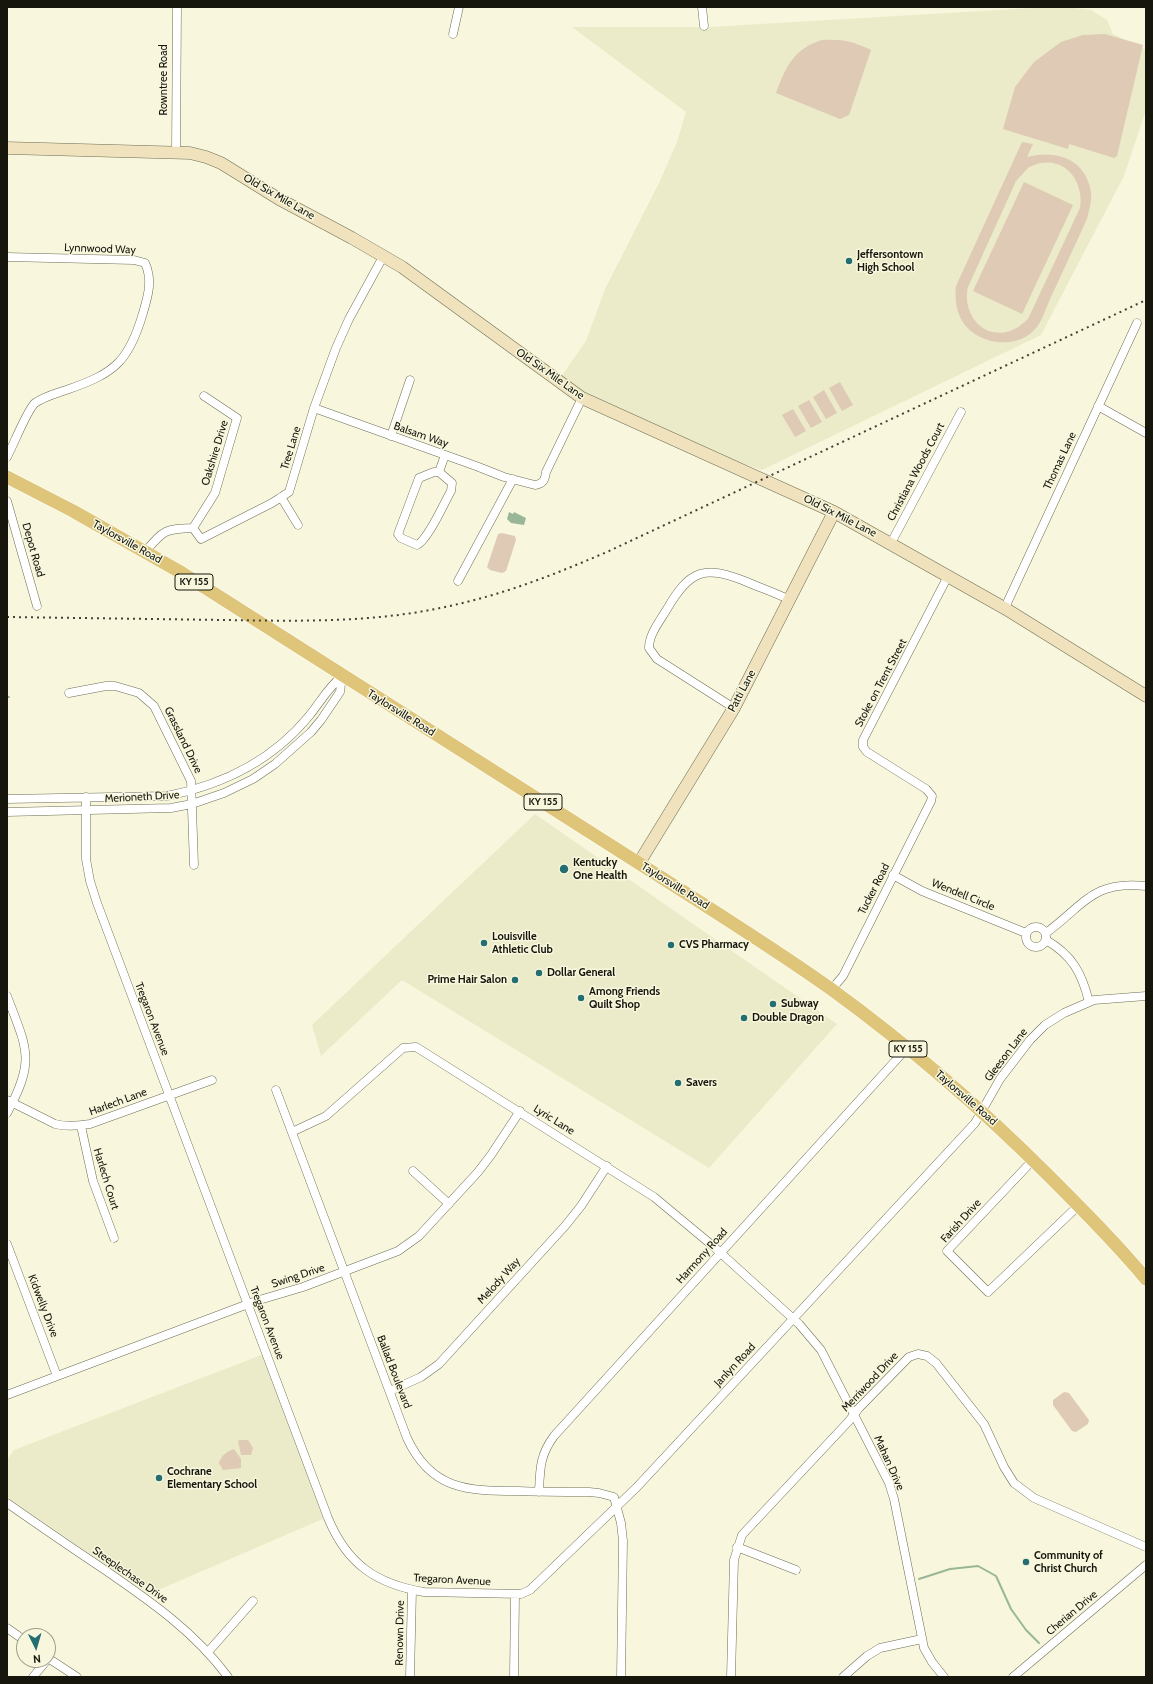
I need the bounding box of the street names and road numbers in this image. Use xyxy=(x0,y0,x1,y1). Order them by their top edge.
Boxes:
street label: Rowntree Road xyxy=(157,44,171,116)
street label: Old Six Mile Lane xyxy=(241,171,317,223)
street label: Lynnwood Way xyxy=(64,241,136,257)
street label: Old Six Mile Lane xyxy=(513,346,587,402)
street label: Oakshire Drive xyxy=(199,419,231,487)
street label: Balsam Way xyxy=(392,419,450,451)
street label: Christiana Woods Court xyxy=(885,421,947,523)
street label: Tree Lane xyxy=(278,425,304,471)
street label: Thomas Lane xyxy=(1041,430,1079,492)
street label: Old Six Mile Lane xyxy=(801,492,879,540)
street label: Taylorsville Road xyxy=(90,517,164,567)
street label: Depot Road xyxy=(19,521,47,579)
road number: KY 155 xyxy=(175,574,213,590)
street label: Stoke on Trent Street xyxy=(852,637,910,729)
street label: Patti Lane xyxy=(725,668,759,714)
street label: Taylorsville Road xyxy=(365,687,437,739)
street label: Grassland Drive xyxy=(161,705,205,775)
street label: Merioneth Drive xyxy=(104,788,180,806)
road number: KY 155 xyxy=(524,794,562,810)
street label: Taylorsville Road xyxy=(639,860,711,912)
street label: Tucker Road xyxy=(855,861,893,917)
street label: Wendell Circle xyxy=(929,876,997,914)
street label: Tregaron Avenue xyxy=(132,980,172,1058)
street label: Gleeson Lane xyxy=(982,1026,1030,1084)
road number: KY 155 xyxy=(889,1041,927,1057)
street label: Taylorsville Road xyxy=(933,1068,999,1128)
street label: Harlech Lane xyxy=(87,1085,149,1119)
street label: Lyric Lane xyxy=(531,1102,577,1138)
street label: Harlech Court xyxy=(90,1147,122,1211)
street label: Farish Drive xyxy=(938,1197,984,1245)
street label: Harmony Road xyxy=(674,1226,730,1286)
street label: Melody Way xyxy=(475,1255,523,1307)
street label: Swing Drive xyxy=(270,1261,326,1291)
street label: Kidwelly Drive xyxy=(25,1273,61,1339)
street label: Tregaron Avenue xyxy=(247,1284,287,1362)
street label: Ballad Boulevard xyxy=(374,1333,414,1411)
street label: Janlyn Road xyxy=(712,1341,758,1389)
street label: Merriwood Drive xyxy=(839,1349,901,1415)
street label: Mahan Drive xyxy=(871,1434,907,1492)
street label: Steeplechase Drive xyxy=(90,1544,170,1606)
street label: Tregaron Avenue xyxy=(413,1571,491,1589)
street label: Cherian Drive xyxy=(1044,1588,1100,1638)
street label: Renown Drive xyxy=(393,1600,407,1666)

